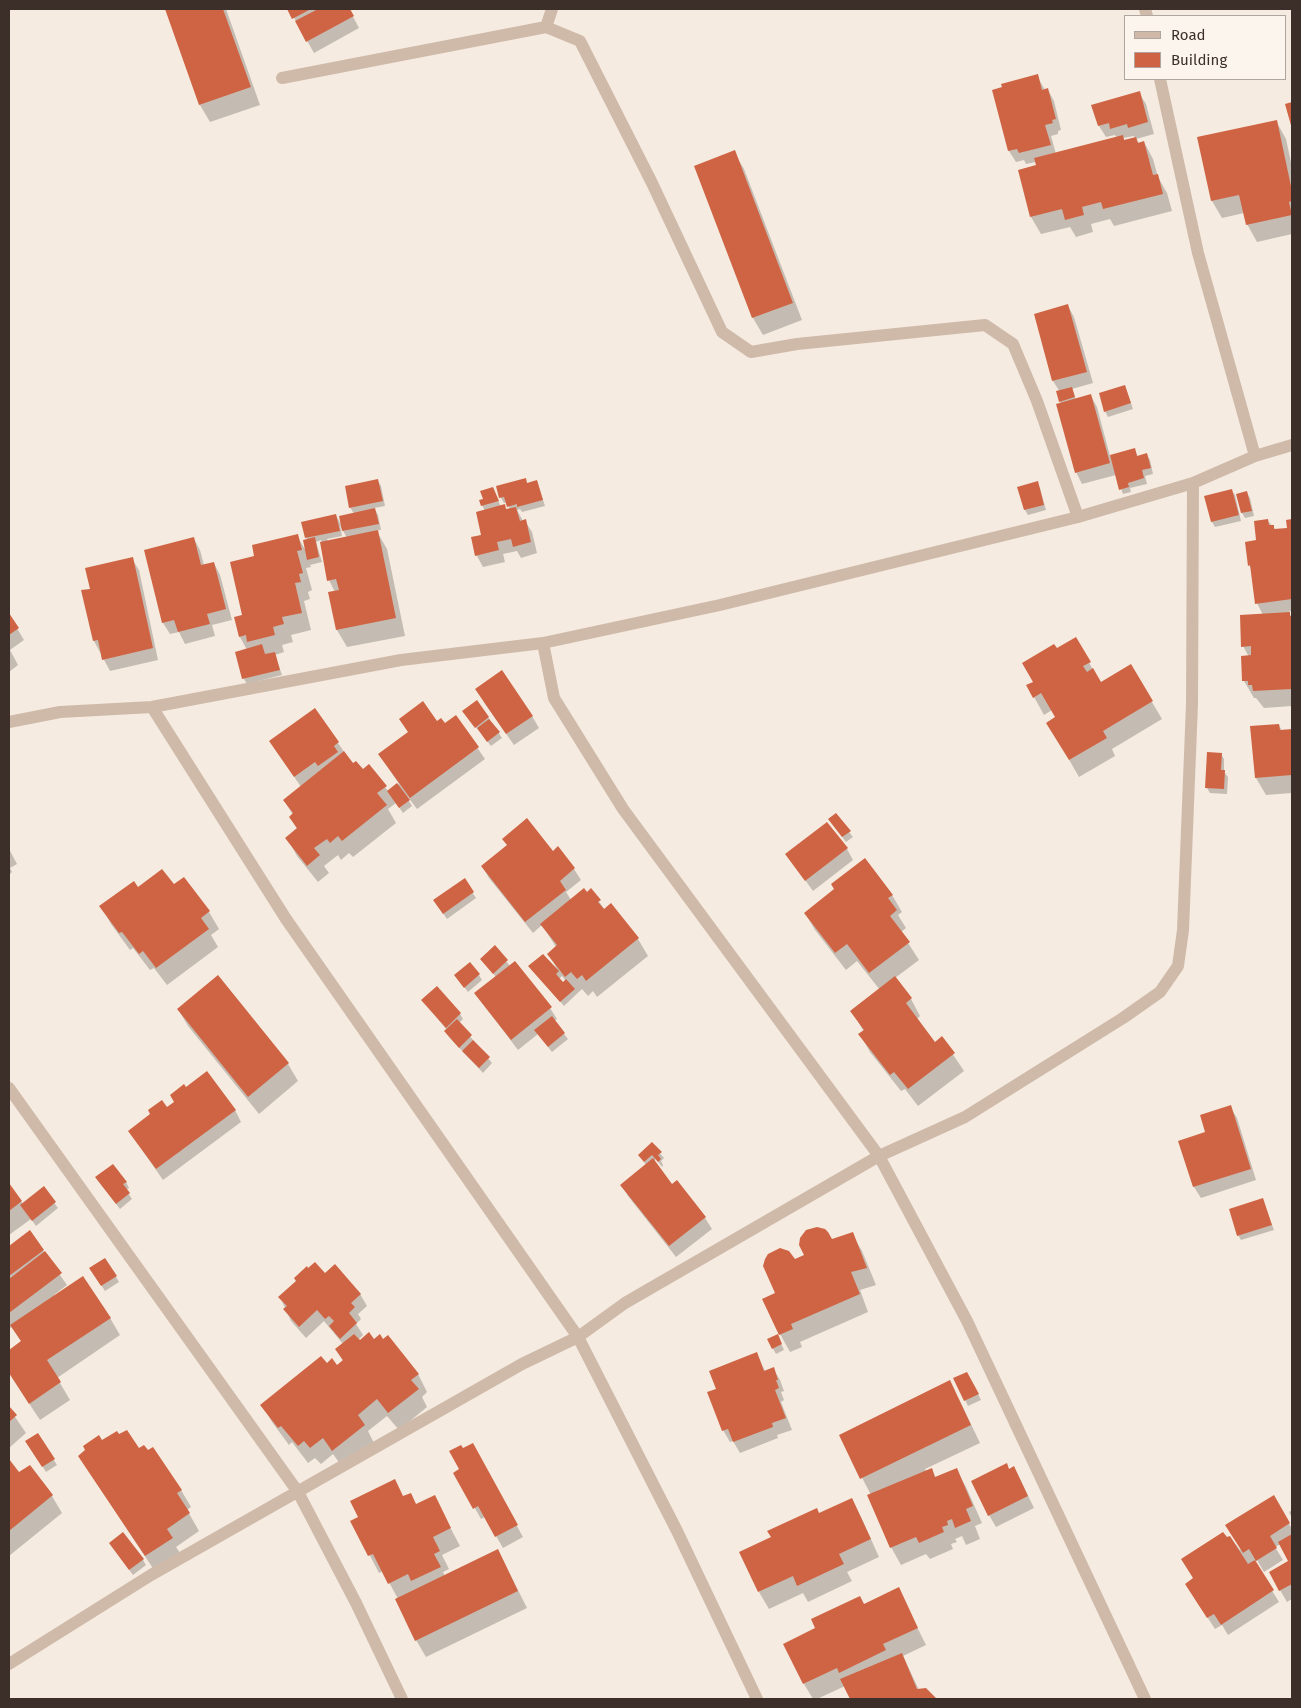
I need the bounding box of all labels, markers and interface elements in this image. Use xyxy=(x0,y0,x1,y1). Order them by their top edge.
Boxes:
legend xyxy=(1124,15,1286,80)
text: Road xyxy=(1171,26,1206,44)
text: Building xyxy=(1171,51,1227,69)

